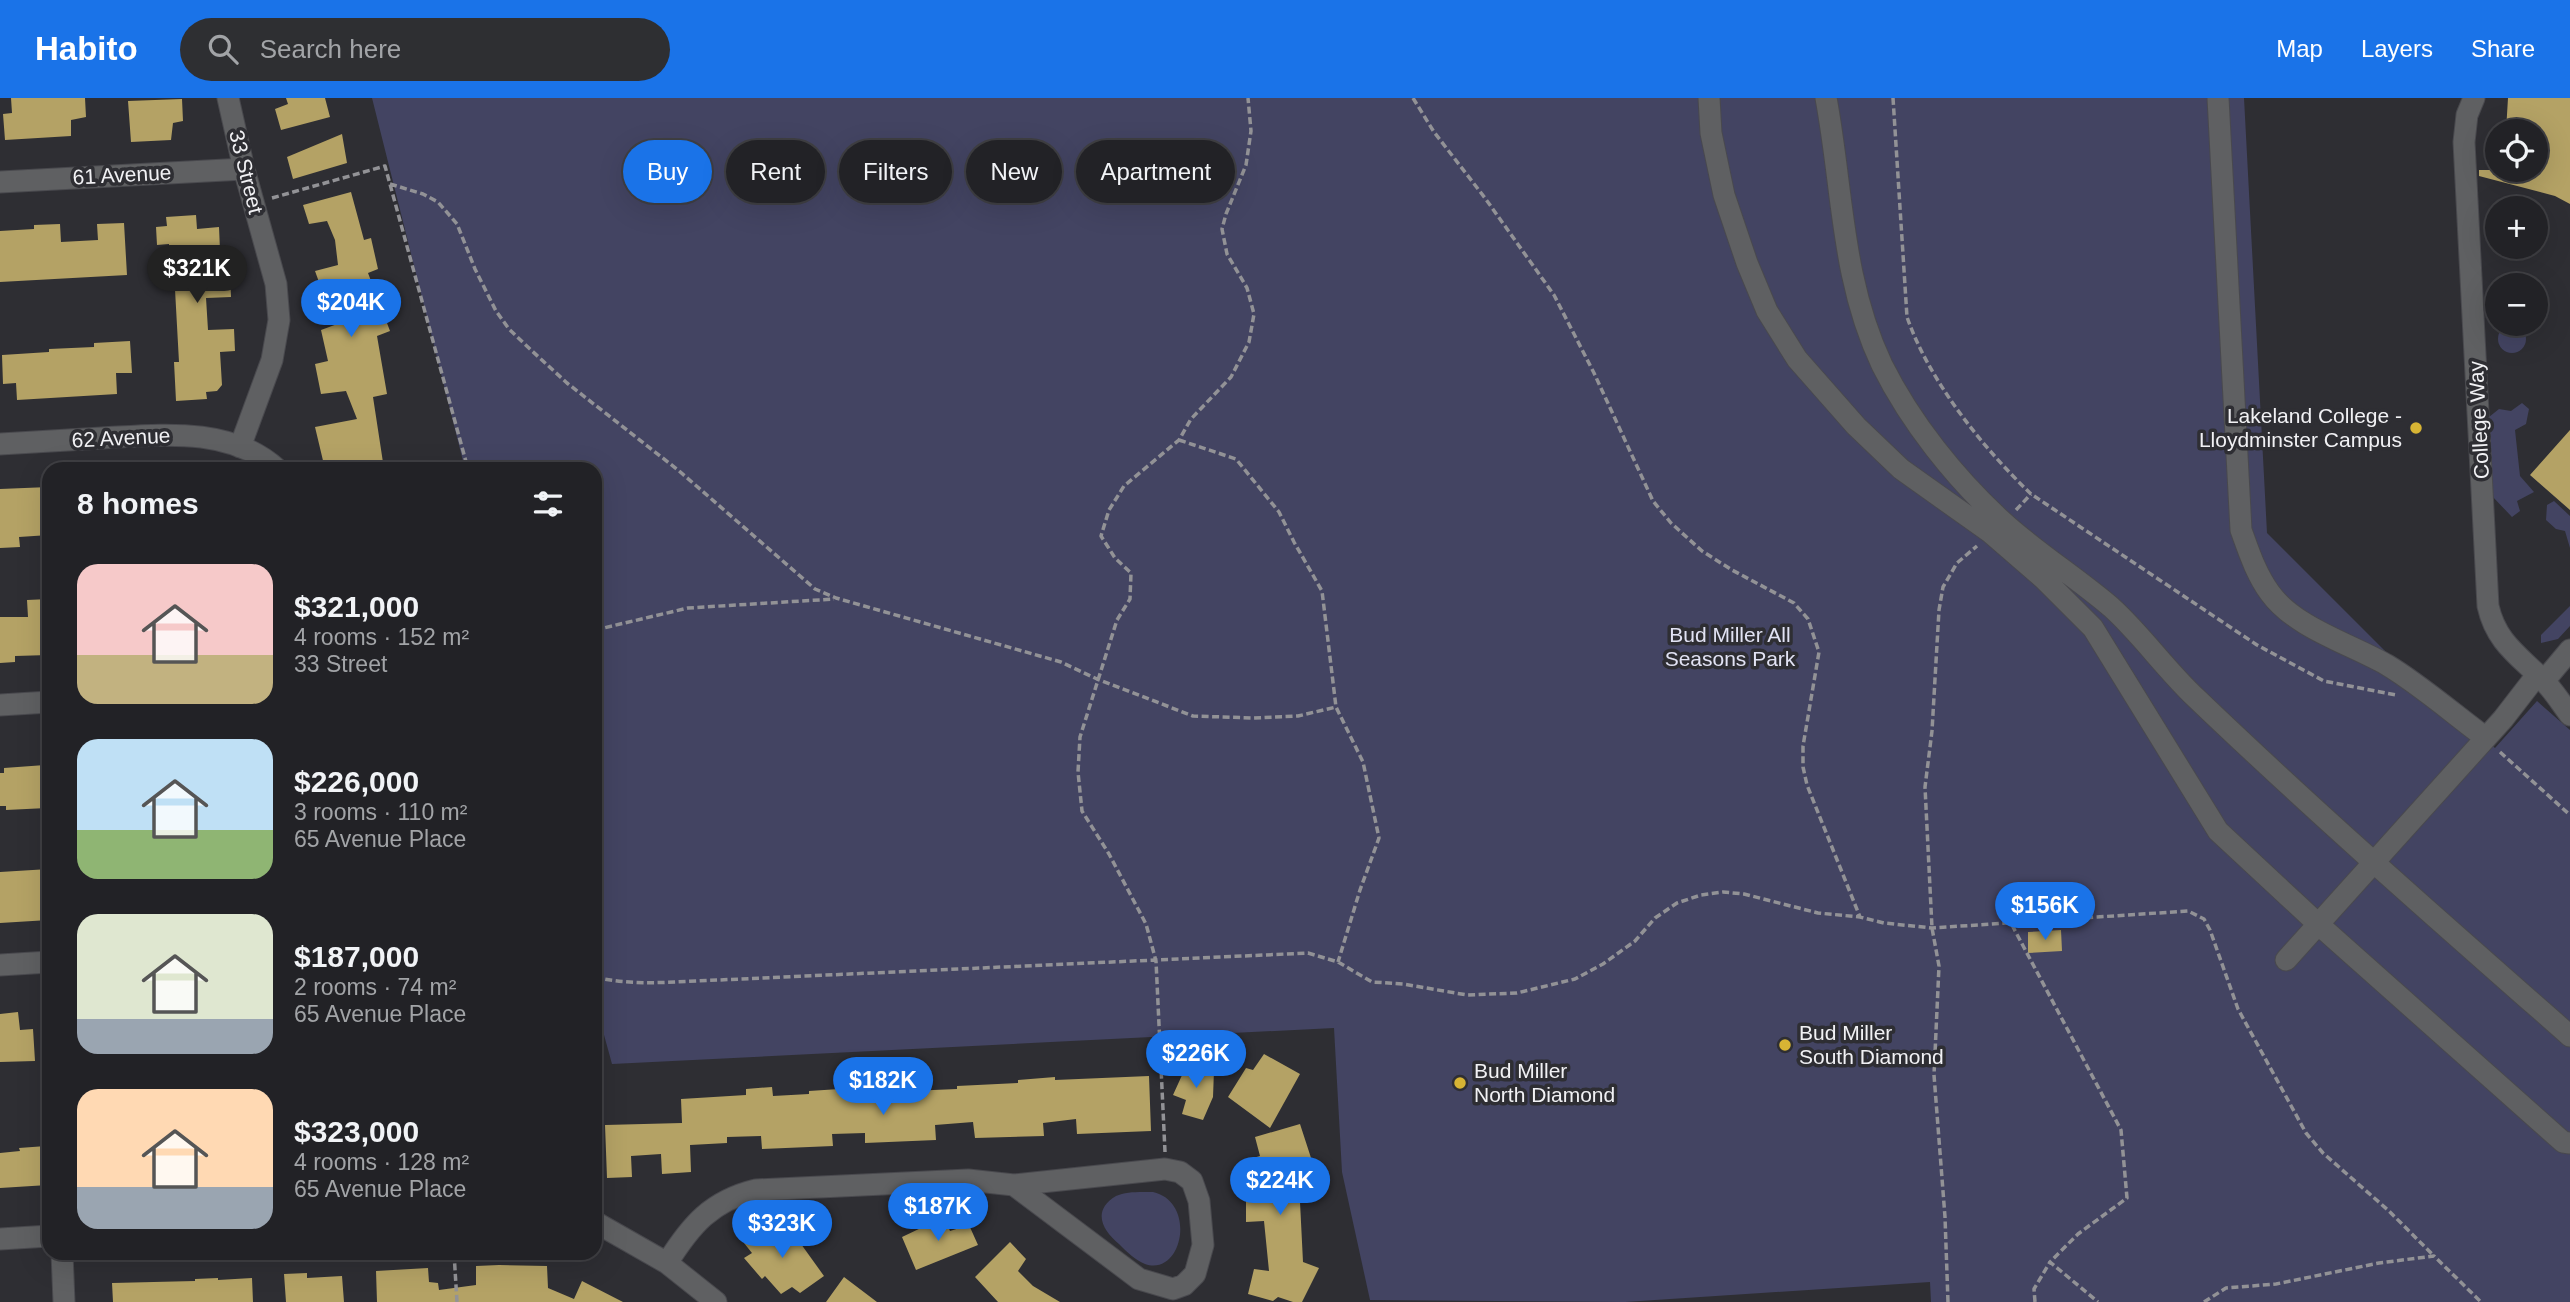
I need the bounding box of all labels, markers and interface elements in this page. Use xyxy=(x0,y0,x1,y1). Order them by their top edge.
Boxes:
search box xyxy=(180,18,670,81)
text: Habito xyxy=(35,30,138,67)
icon: search xyxy=(204,30,242,68)
text: Search here xyxy=(260,34,401,64)
text: Map xyxy=(2276,35,2323,62)
text: Layers xyxy=(2361,35,2433,62)
text: Share xyxy=(2471,35,2535,62)
map controls xyxy=(2485,119,2548,336)
button: locate xyxy=(2485,119,2548,182)
street label: 33 Street xyxy=(225,128,268,216)
chip: Buy xyxy=(623,140,712,203)
chip: Rent xyxy=(726,140,825,203)
chip: Filters xyxy=(839,140,952,203)
chip: New xyxy=(966,140,1062,203)
chip: Apartment xyxy=(1076,140,1235,203)
street label: 61 Avenue xyxy=(72,160,172,189)
button: + xyxy=(2485,196,2548,259)
pin: $321K xyxy=(148,246,246,305)
text: $321K xyxy=(163,255,231,281)
button: − xyxy=(2485,273,2548,336)
pin: $204K xyxy=(302,280,400,339)
text: $204K xyxy=(317,289,385,315)
street label: College Way xyxy=(2464,360,2493,480)
place label: Lakeland College - Lloydminster Campus xyxy=(2199,404,2402,451)
marker: Lakeland College - Lloydminster Campus xyxy=(2408,420,2424,436)
street label: 62 Avenue xyxy=(71,423,171,452)
icon: filters xyxy=(529,485,567,523)
text: 8 homes xyxy=(77,487,199,520)
text: $321,000 xyxy=(294,590,419,623)
icon: home xyxy=(133,592,217,676)
park label: Bud Miller All Seasons Park xyxy=(1665,623,1796,670)
text: 4 rooms · 152 m² xyxy=(294,624,469,650)
text: 33 Street xyxy=(294,651,387,677)
text: $226,000 xyxy=(294,765,419,798)
icon: home xyxy=(133,767,217,851)
text: 3 rooms · 110 m² xyxy=(294,799,467,825)
text: 65 Avenue Place xyxy=(294,826,466,852)
pin: $156K xyxy=(1996,882,2094,942)
text: $156K xyxy=(2011,892,2079,918)
text: $187,000 xyxy=(294,940,419,973)
icon: home xyxy=(133,942,217,1026)
text: 2 rooms · 74 m² xyxy=(294,974,456,1000)
text: 65 Avenue Place xyxy=(294,1001,466,1027)
place label: Bud Miller South Diamond xyxy=(1799,1021,1944,1068)
pin: $226K xyxy=(1147,1030,1245,1090)
marker: Bud Miller South Diamond xyxy=(1777,1037,1793,1053)
text: $226K xyxy=(1162,1040,1230,1066)
pin: $182K xyxy=(834,1058,932,1117)
place label: Bud Miller North Diamond xyxy=(1474,1059,1615,1106)
text: $182K xyxy=(849,1067,917,1093)
marker: Bud Miller North Diamond xyxy=(1452,1075,1468,1091)
text: $323,000 xyxy=(294,1115,419,1148)
icon: home xyxy=(133,1117,217,1201)
text: 4 rooms · 128 m² xyxy=(294,1149,469,1175)
pin: $224K xyxy=(1231,1158,1329,1217)
text: $224K xyxy=(1246,1167,1314,1193)
text: 65 Avenue Place xyxy=(294,1176,466,1202)
pin: $187K xyxy=(889,1184,987,1243)
text: $187K xyxy=(904,1193,972,1219)
pin: $323K xyxy=(733,1200,831,1260)
text: $323K xyxy=(748,1210,816,1236)

